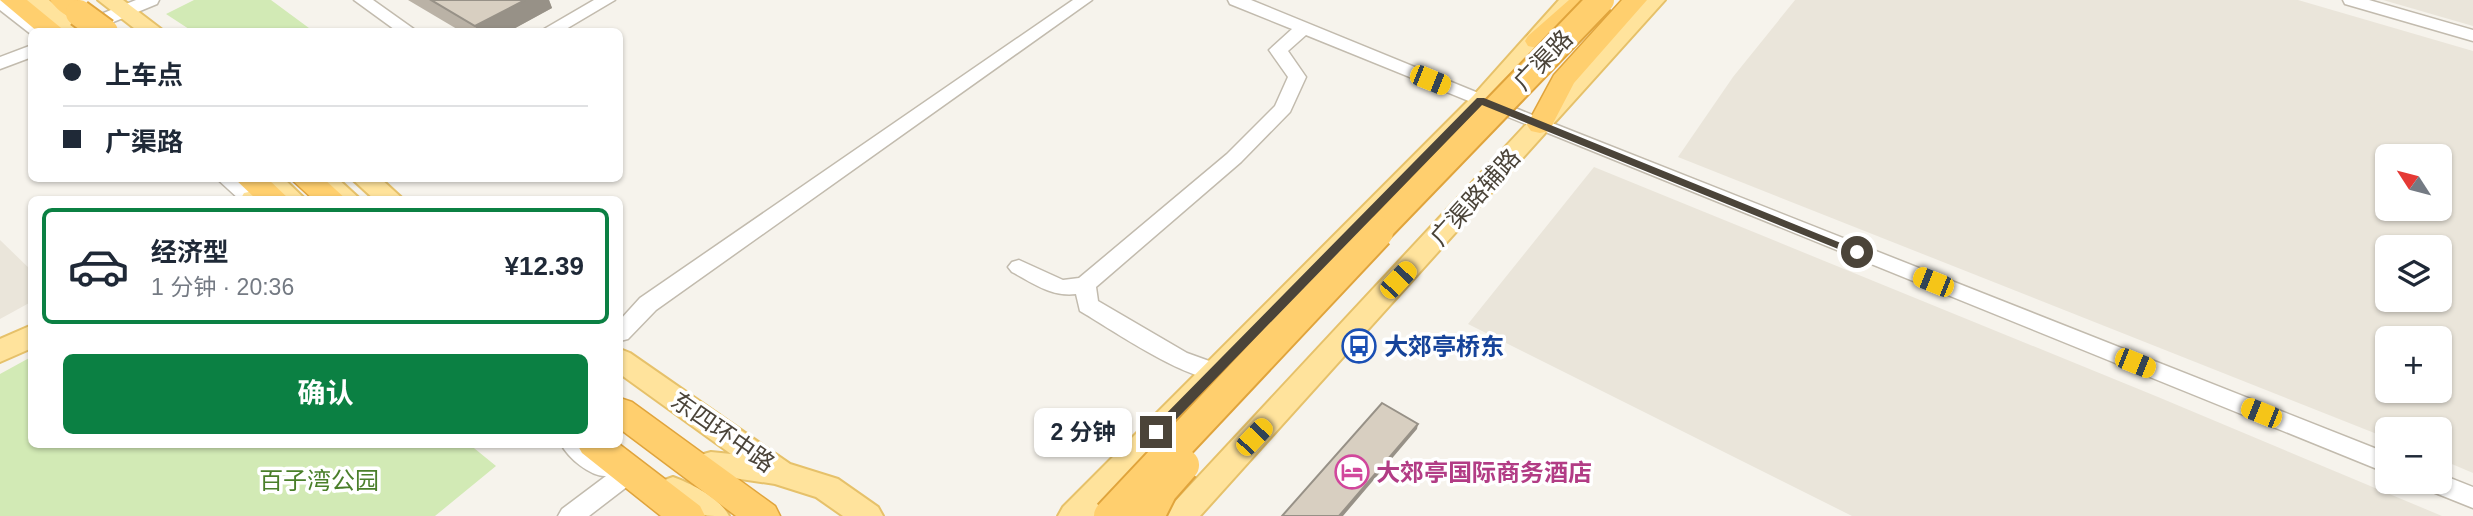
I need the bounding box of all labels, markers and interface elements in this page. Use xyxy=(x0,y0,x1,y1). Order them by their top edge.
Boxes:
street label: 广渠路 xyxy=(1508,25,1578,95)
text: 上车点 xyxy=(105,60,183,90)
car xyxy=(1407,62,1454,98)
text: 广渠路 xyxy=(105,127,183,157)
street label: 广渠路辅路 xyxy=(1425,143,1525,251)
north arrow xyxy=(2375,144,2452,220)
map controls xyxy=(2375,144,2452,494)
icon: car xyxy=(67,235,130,298)
button: layers xyxy=(2375,235,2452,312)
route start xyxy=(1841,236,1873,268)
text: 经济型 xyxy=(151,237,229,267)
text: ¥12.39 xyxy=(504,251,584,281)
car xyxy=(1376,257,1421,303)
car xyxy=(1910,264,1957,300)
text: 1 分钟 · 20:36 xyxy=(151,274,294,300)
button: + xyxy=(2375,326,2452,403)
bus stop icon: 大郊亭桥东 xyxy=(1340,327,1378,365)
place label: 大郊亭桥东 xyxy=(1384,333,1504,360)
car xyxy=(2112,345,2159,381)
button: 确认 xyxy=(63,354,588,434)
street label: 东四环中路 xyxy=(666,387,780,477)
car xyxy=(2238,395,2285,431)
callout: 2 分钟 xyxy=(1034,408,1132,457)
car xyxy=(1232,414,1277,460)
route end xyxy=(1140,416,1172,448)
button: − xyxy=(2375,417,2452,494)
text: 2 分钟 xyxy=(1050,419,1116,445)
hotel icon: 大郊亭国际商务酒店 xyxy=(1333,453,1371,491)
place label: 大郊亭国际商务酒店 xyxy=(1376,459,1592,486)
park label: 百子湾公园 xyxy=(259,467,379,494)

